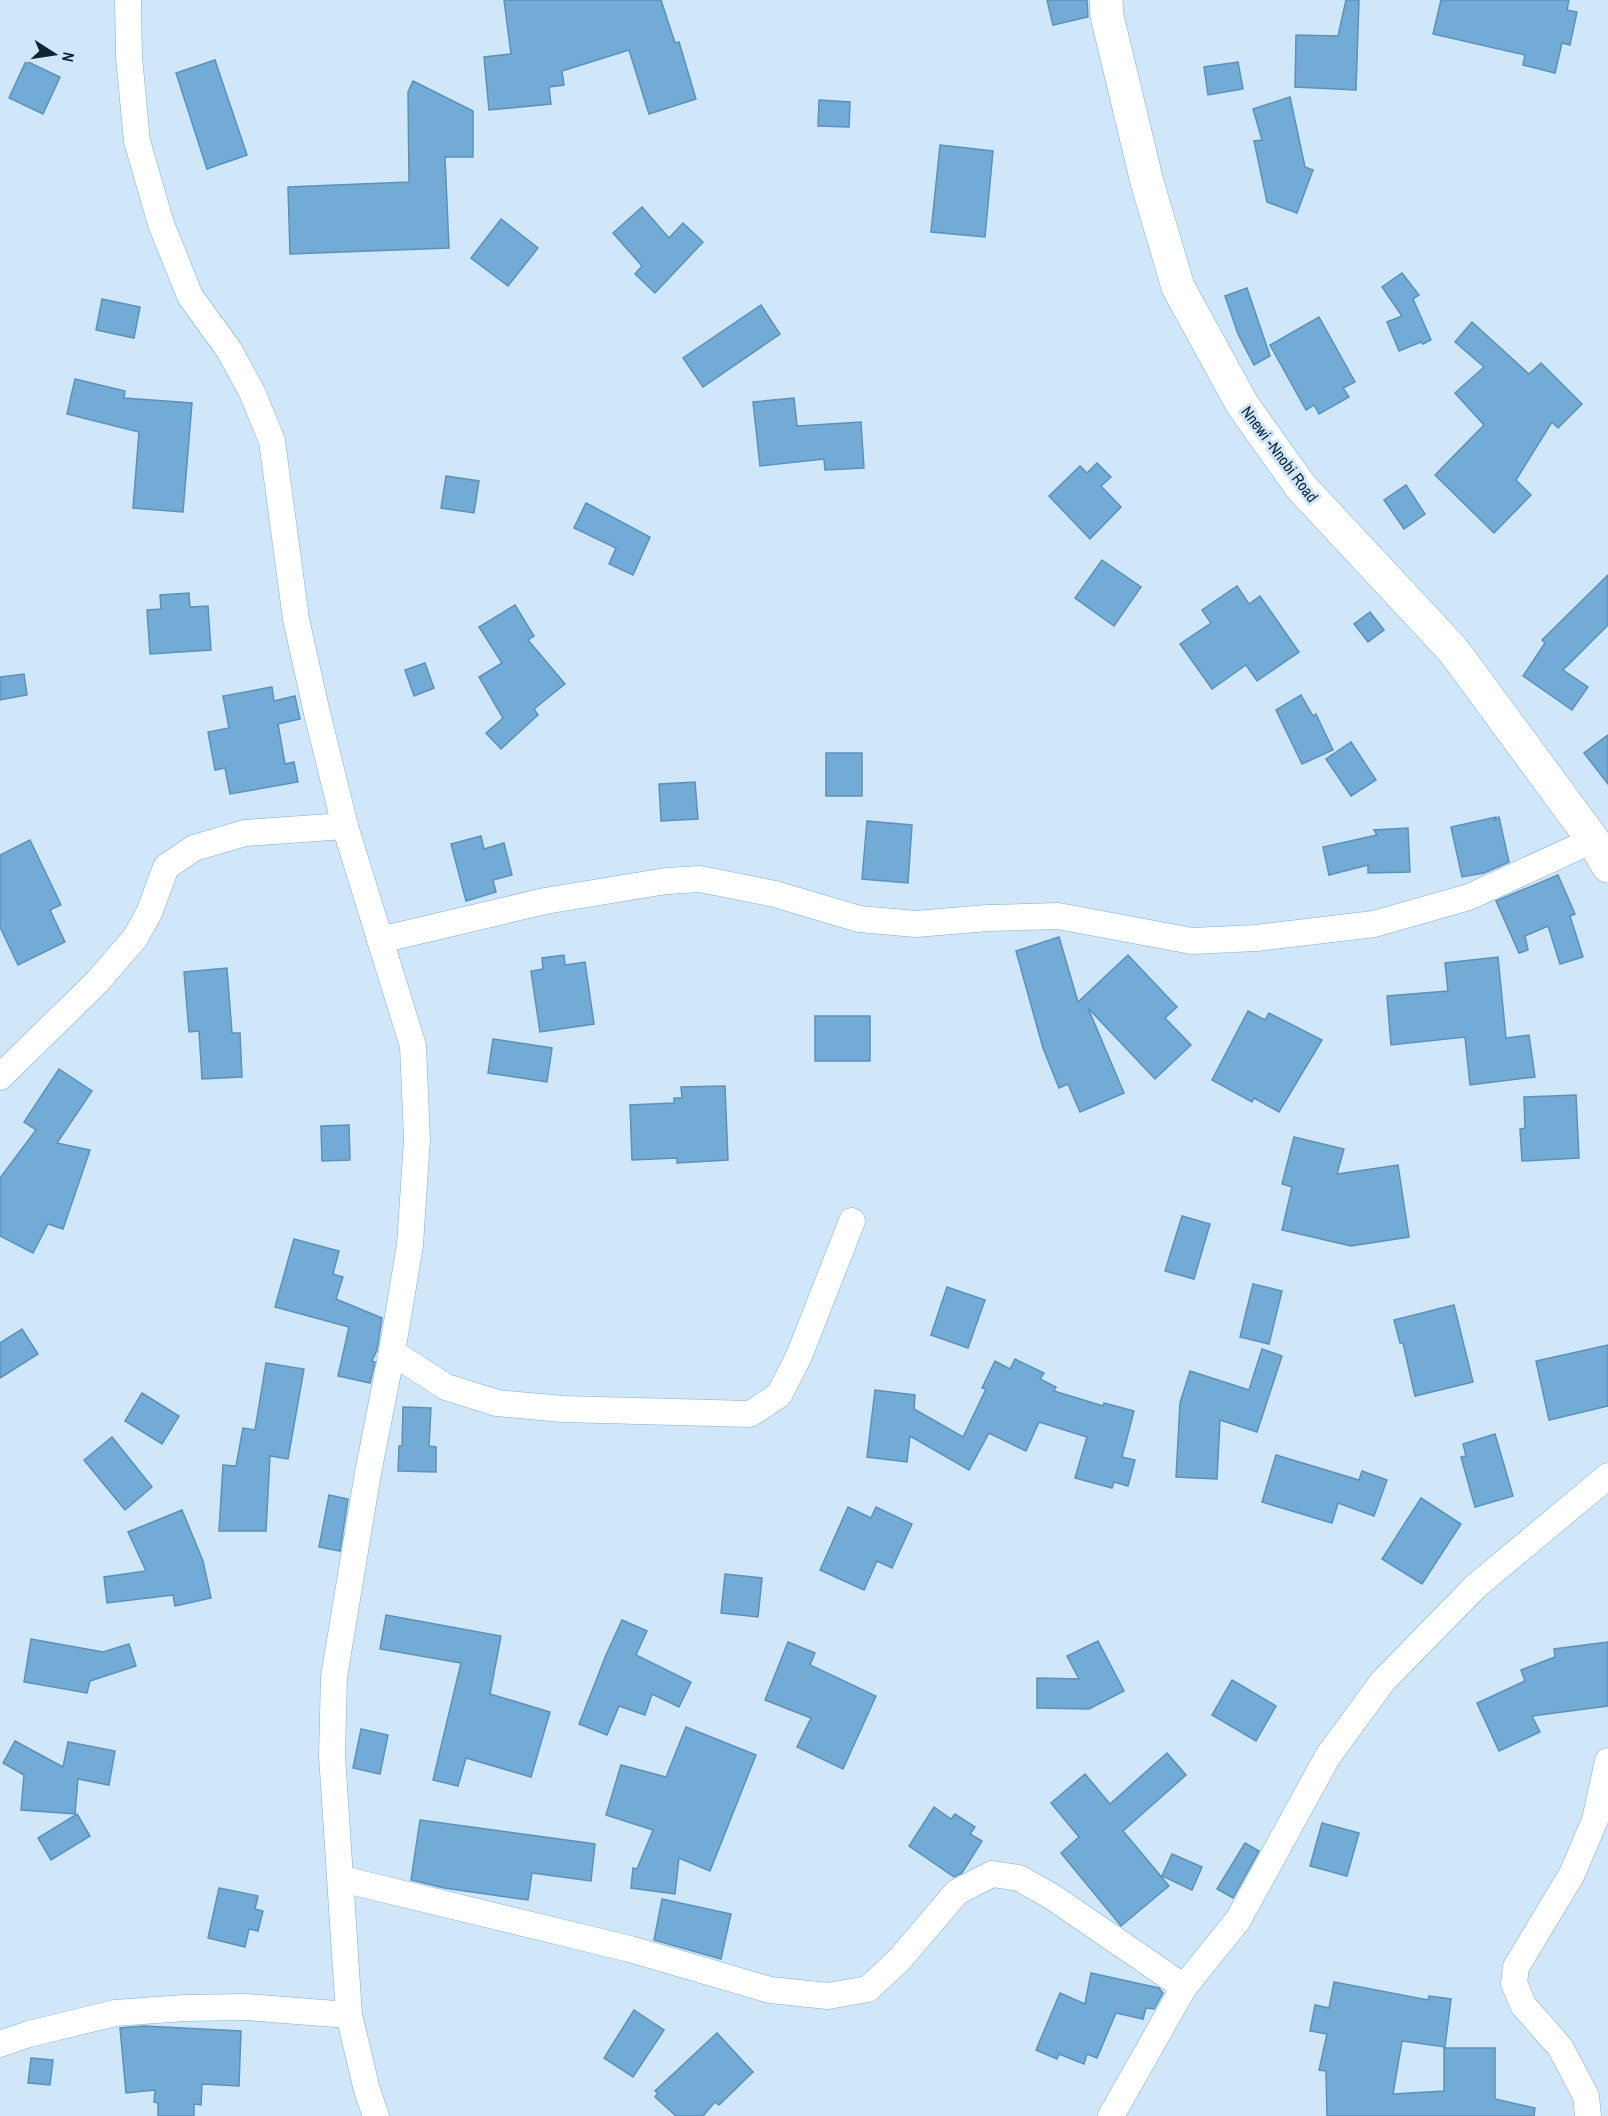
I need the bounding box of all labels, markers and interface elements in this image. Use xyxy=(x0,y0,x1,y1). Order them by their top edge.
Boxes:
north arrow xyxy=(24,24,84,84)
text: N xyxy=(57,50,80,64)
street label: Nnewi -Nnobi Road xyxy=(1237,401,1323,507)

